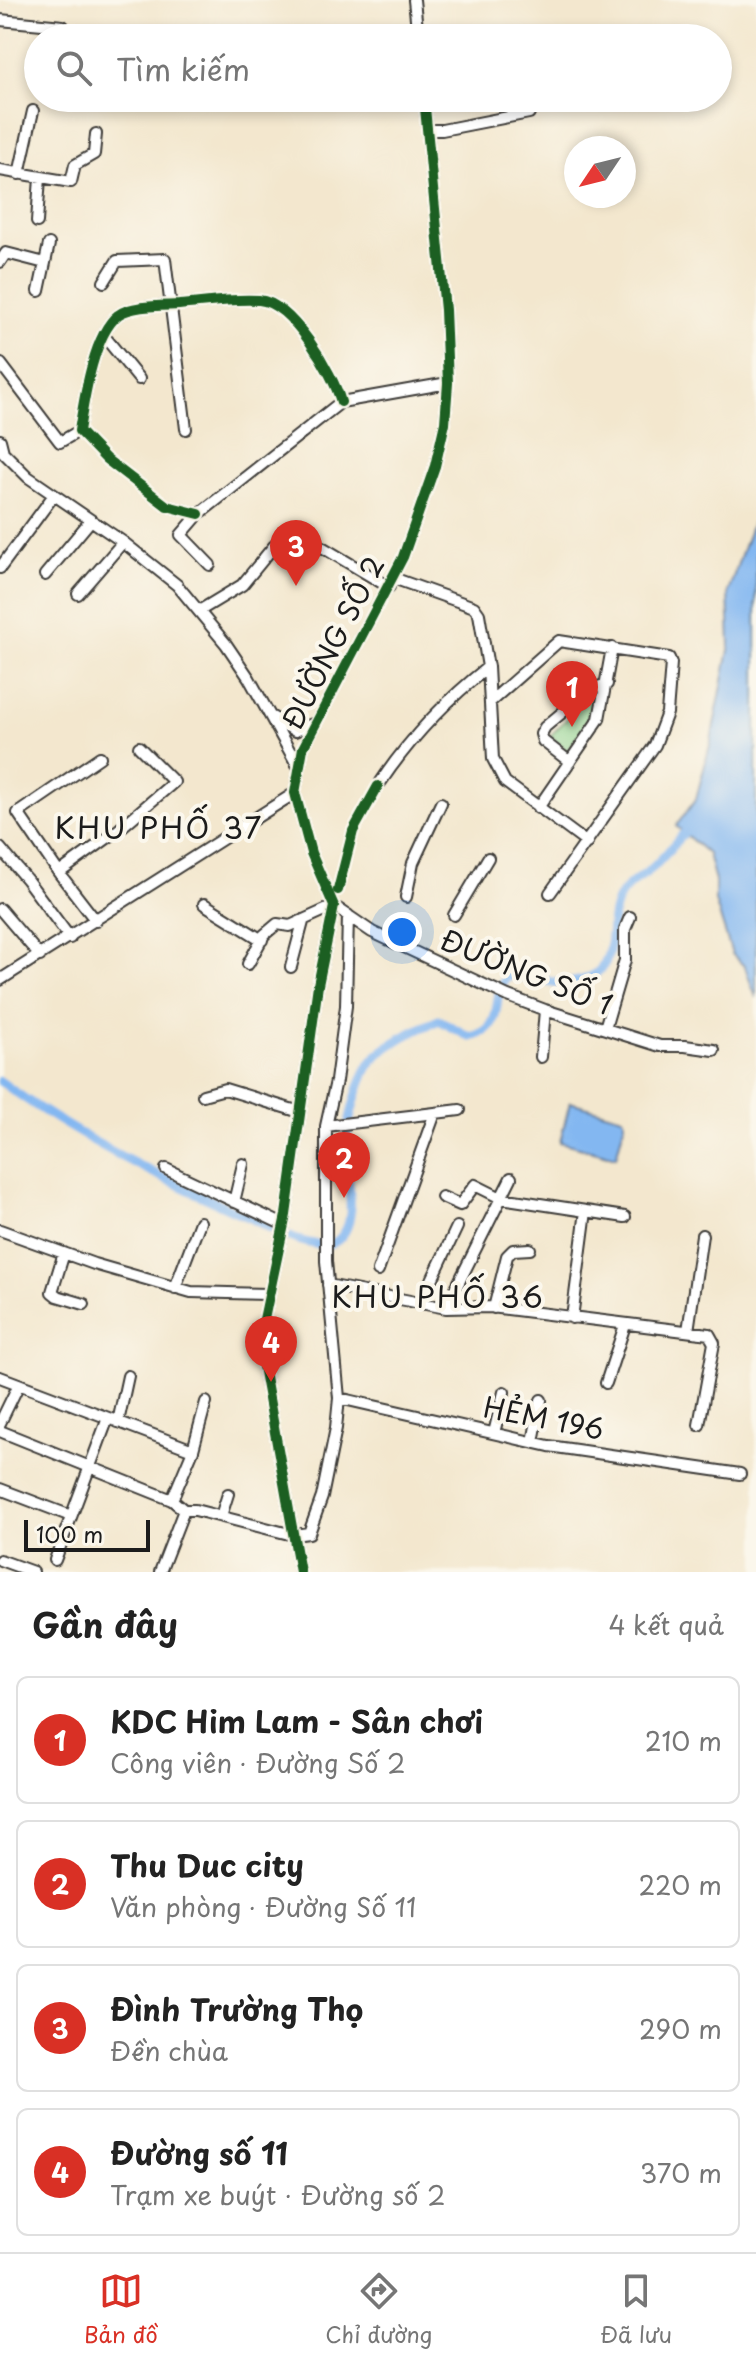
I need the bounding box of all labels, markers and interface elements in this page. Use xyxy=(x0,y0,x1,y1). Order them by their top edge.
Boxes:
search box xyxy=(24,24,732,112)
icon: search xyxy=(52,46,96,90)
text: Tìm kiếm xyxy=(116,46,250,91)
north arrow xyxy=(564,136,636,208)
pin: 3 xyxy=(270,520,322,586)
street label: ĐƯỜNG SỐ 2 xyxy=(270,548,394,736)
pin: 1 xyxy=(546,661,598,727)
district label: KHU PHỐ 37 xyxy=(55,803,263,849)
your location xyxy=(382,912,422,952)
street label: ĐƯỜNG SỐ 1 xyxy=(434,917,620,1025)
pin: 2 xyxy=(318,1132,370,1198)
district label: KHU PHỐ 36 xyxy=(331,1272,545,1318)
pin: 4 xyxy=(245,1316,297,1382)
street label: HẺM 196 xyxy=(480,1384,608,1450)
scale bar xyxy=(24,1516,150,1552)
text: 100 m xyxy=(36,1517,103,1550)
text: Gần đây xyxy=(32,1598,178,1650)
text: 4 kết quả xyxy=(608,1605,724,1644)
text: KDC Him Lam - Sân chơi xyxy=(110,1698,483,1743)
text: 1 xyxy=(54,1721,66,1760)
text: 210 m xyxy=(645,1721,722,1760)
text: Công viên · Đường Số 2 xyxy=(110,1743,405,1782)
text: Thu Duc city xyxy=(110,1842,304,1887)
text: 2 xyxy=(51,1865,69,1904)
text: 220 m xyxy=(638,1865,722,1904)
text: Văn phòng · Đường Số 11 xyxy=(110,1887,416,1926)
text: Đình Trường Thọ xyxy=(110,1986,363,2031)
text: 3 xyxy=(51,2009,69,2048)
text: 290 m xyxy=(639,2009,722,2048)
text: Đền chùa xyxy=(110,2031,228,2070)
text: Đường số 11 xyxy=(110,2130,288,2175)
text: 4 xyxy=(51,2153,69,2192)
text: 370 m xyxy=(640,2153,722,2192)
text: Trạm xe buýt · Đường số 2 xyxy=(110,2175,445,2214)
tab: Bản đồ xyxy=(84,2269,158,2350)
tab: Chỉ đường xyxy=(325,2269,432,2350)
tab: Đã lưu xyxy=(600,2269,672,2350)

